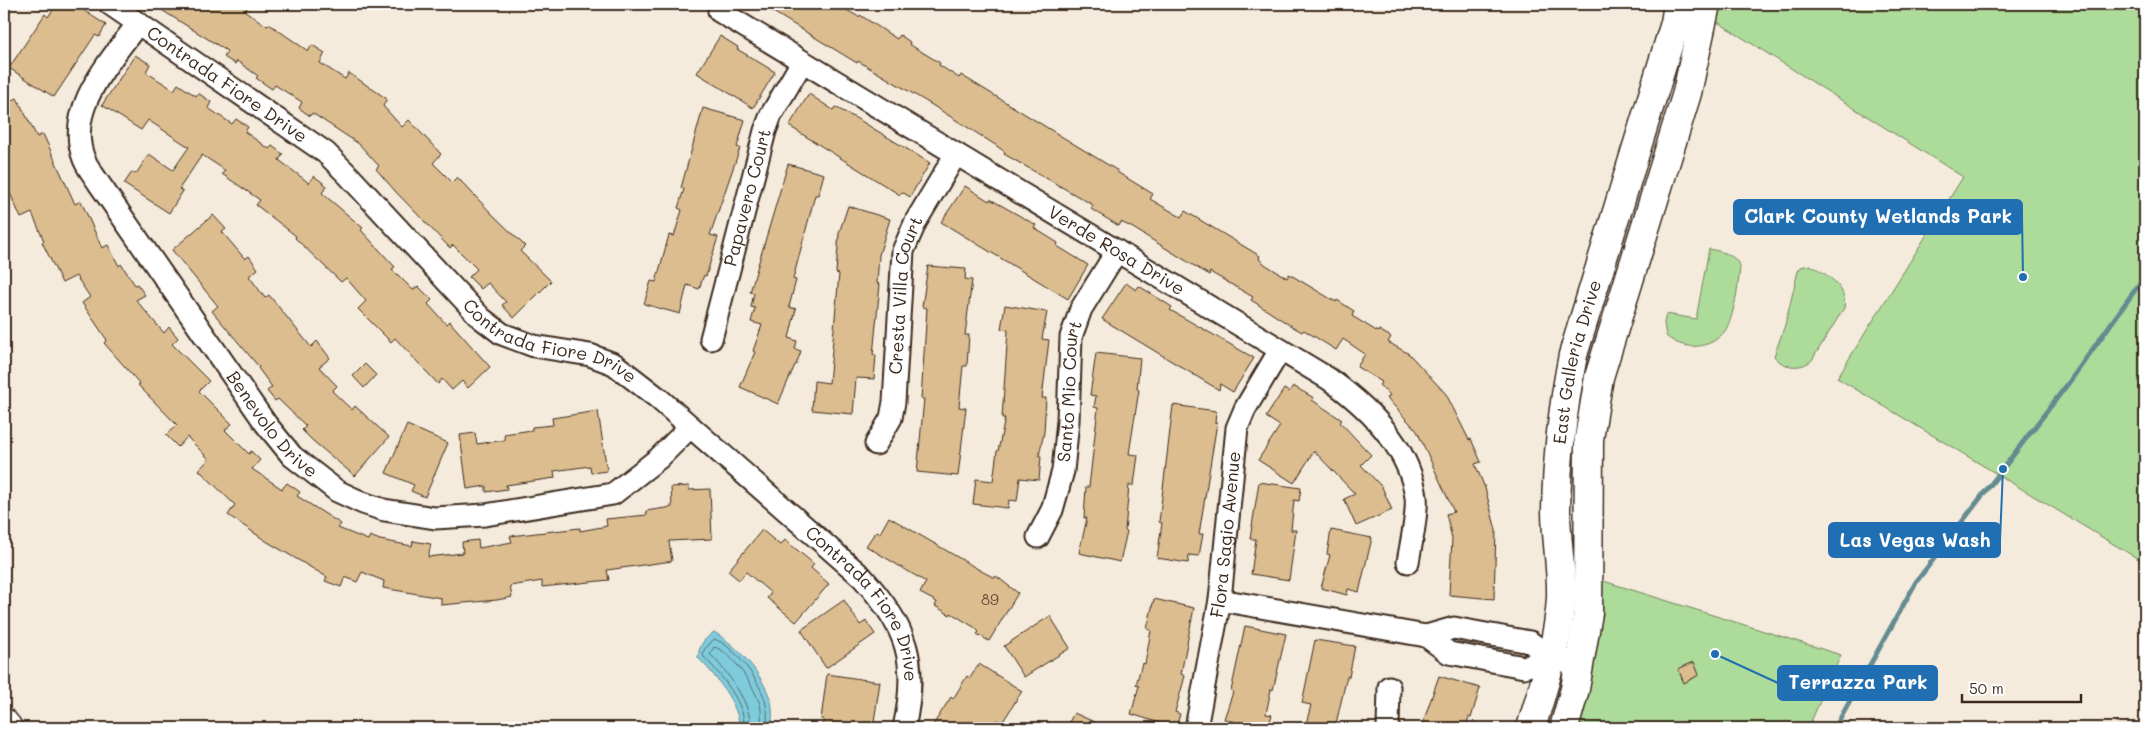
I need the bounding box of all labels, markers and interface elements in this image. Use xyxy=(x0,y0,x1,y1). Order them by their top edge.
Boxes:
street label: Contrada Fiore Drive xyxy=(142,20,312,148)
street label: Papavero Court xyxy=(717,126,776,269)
street label: Verde Rosa Drive xyxy=(1044,199,1190,300)
callout: Clark County Wetlands Park xyxy=(1734,200,2022,234)
text: Clark County Wetlands Park xyxy=(1744,203,2012,228)
street label: Cresta Villa Court xyxy=(883,212,928,375)
street label: East Galleria Drive xyxy=(1547,277,1606,445)
street label: Contrada Fiore Drive xyxy=(458,293,642,388)
street label: Santo Mio Court xyxy=(1051,317,1087,463)
street label: Benevolo Drive xyxy=(222,366,323,482)
street label: Flora Sagio Avenue xyxy=(1204,450,1246,620)
street label: Contrada Fiore Drive xyxy=(801,520,923,682)
callout: Las Vegas Wash xyxy=(1829,523,2000,557)
text: Las Vegas Wash xyxy=(1840,527,1990,552)
house number: 89 xyxy=(981,589,999,609)
callout: Terrazza Park xyxy=(1778,666,1937,700)
text: Terrazza Park xyxy=(1789,669,1927,694)
scale bar xyxy=(1962,672,2080,704)
text: 50 m xyxy=(1969,678,2004,698)

